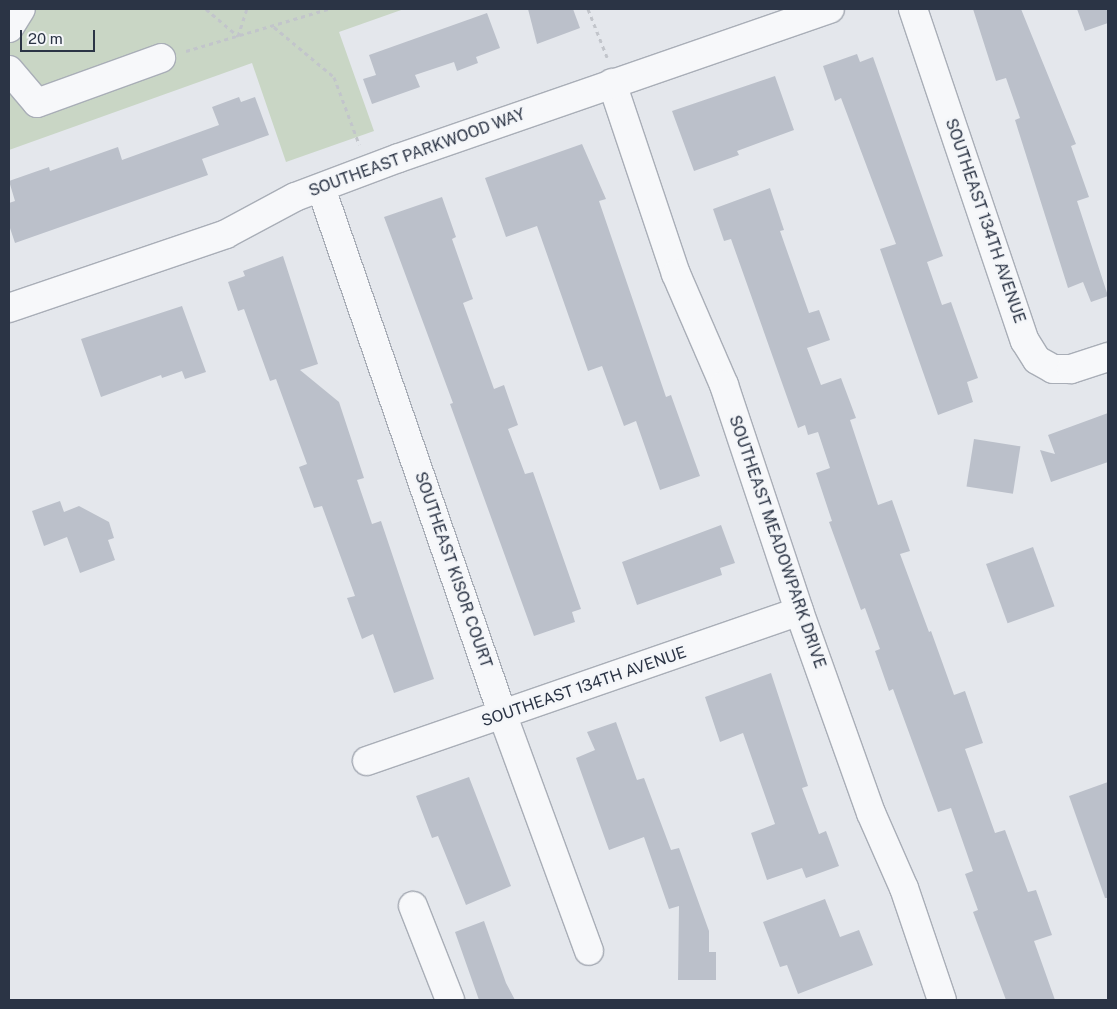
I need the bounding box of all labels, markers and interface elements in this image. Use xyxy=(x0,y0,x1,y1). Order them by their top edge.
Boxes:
scale bar xyxy=(22,20,98,52)
text: 20 m xyxy=(28,30,63,47)
street label: SOUTHEAST PARKWOOD WAY xyxy=(306,105,528,201)
street label: SOUTHEAST 134TH AVENUE xyxy=(941,116,1029,326)
street label: SOUTHEAST MEADOWPARK DRIVE xyxy=(725,413,829,671)
street label: SOUTHEAST KISOR COURT xyxy=(410,469,496,671)
street label: SOUTHEAST 134TH AVENUE xyxy=(479,643,689,731)

